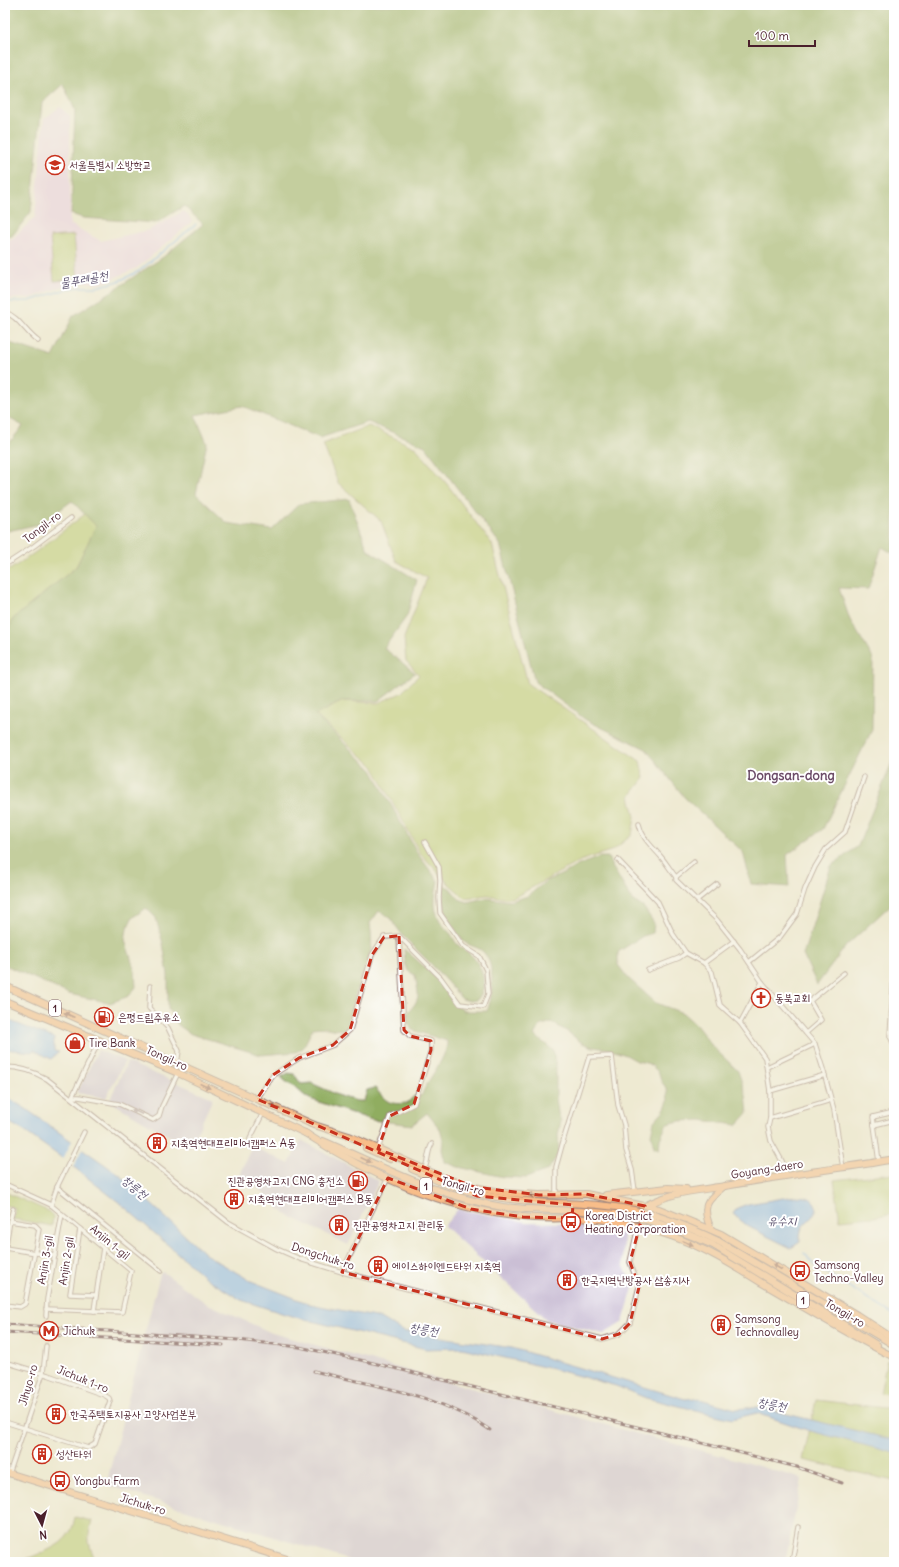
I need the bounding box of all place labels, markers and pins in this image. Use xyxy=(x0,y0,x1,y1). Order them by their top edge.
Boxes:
school or university icon: 서울특별시 소방학교 xyxy=(44,154,66,176)
place label: 서울특별시 소방학교 xyxy=(69,158,151,172)
church icon: 동북교회 xyxy=(750,987,772,1009)
place label: 동북교회 xyxy=(775,991,810,1005)
fuel station icon: 은평드림주유소 xyxy=(93,1006,115,1028)
place label: 은평드림주유소 xyxy=(118,1010,180,1024)
shop icon: Tire Bank xyxy=(64,1032,86,1054)
place label: Tire Bank xyxy=(89,1036,136,1050)
building icon: 지축역현대프리미어캠퍼스 A동 xyxy=(146,1132,168,1154)
place label: 지축역현대프리미어캠퍼스 A동 xyxy=(171,1136,296,1150)
fuel station icon: 진관공영차고지 CNG 충전소 xyxy=(347,1170,369,1192)
place label: 진관공영차고지 CNG 충전소 xyxy=(227,1174,344,1188)
building icon: 지축역현대프리미어캠퍼스 B동 xyxy=(223,1188,245,1210)
place label: 지축역현대프리미어캠퍼스 B동 xyxy=(248,1192,373,1206)
place label: Korea District Heating Corporation xyxy=(585,1209,686,1236)
bus stop icon: Korea District Heating Corporation xyxy=(560,1211,582,1233)
building icon: 진관공영차고지 관리동 xyxy=(328,1214,350,1236)
place label: 진관공영차고지 관리동 xyxy=(353,1218,444,1232)
building icon: 에이스하이엔드타워 지축역 xyxy=(367,1255,389,1277)
place label: Samsong Techno-Valley xyxy=(814,1258,884,1285)
place label: 에이스하이엔드타워 지축역 xyxy=(392,1259,501,1273)
bus stop icon: Samsong Techno-Valley xyxy=(789,1260,811,1282)
building icon: 한국지역난방공사 삼송지사 xyxy=(556,1269,578,1291)
place label: 한국지역난방공사 삼송지사 xyxy=(581,1273,690,1287)
place label: Samsong Technovalley xyxy=(735,1312,799,1339)
building icon: Samsong Technovalley xyxy=(710,1314,732,1336)
metro station icon: Jichuk xyxy=(38,1320,60,1342)
place label: Jichuk xyxy=(63,1324,95,1338)
building icon: 한국주택토지공사 고양사업본부 xyxy=(45,1403,67,1425)
place label: 한국주택토지공사 고양사업본부 xyxy=(70,1407,197,1421)
building icon: 성산타워 xyxy=(31,1443,53,1465)
place label: 성산타워 xyxy=(56,1447,91,1461)
bus stop icon: Yongbu Farm xyxy=(49,1470,71,1492)
place label: Yongbu Farm xyxy=(74,1474,140,1488)

